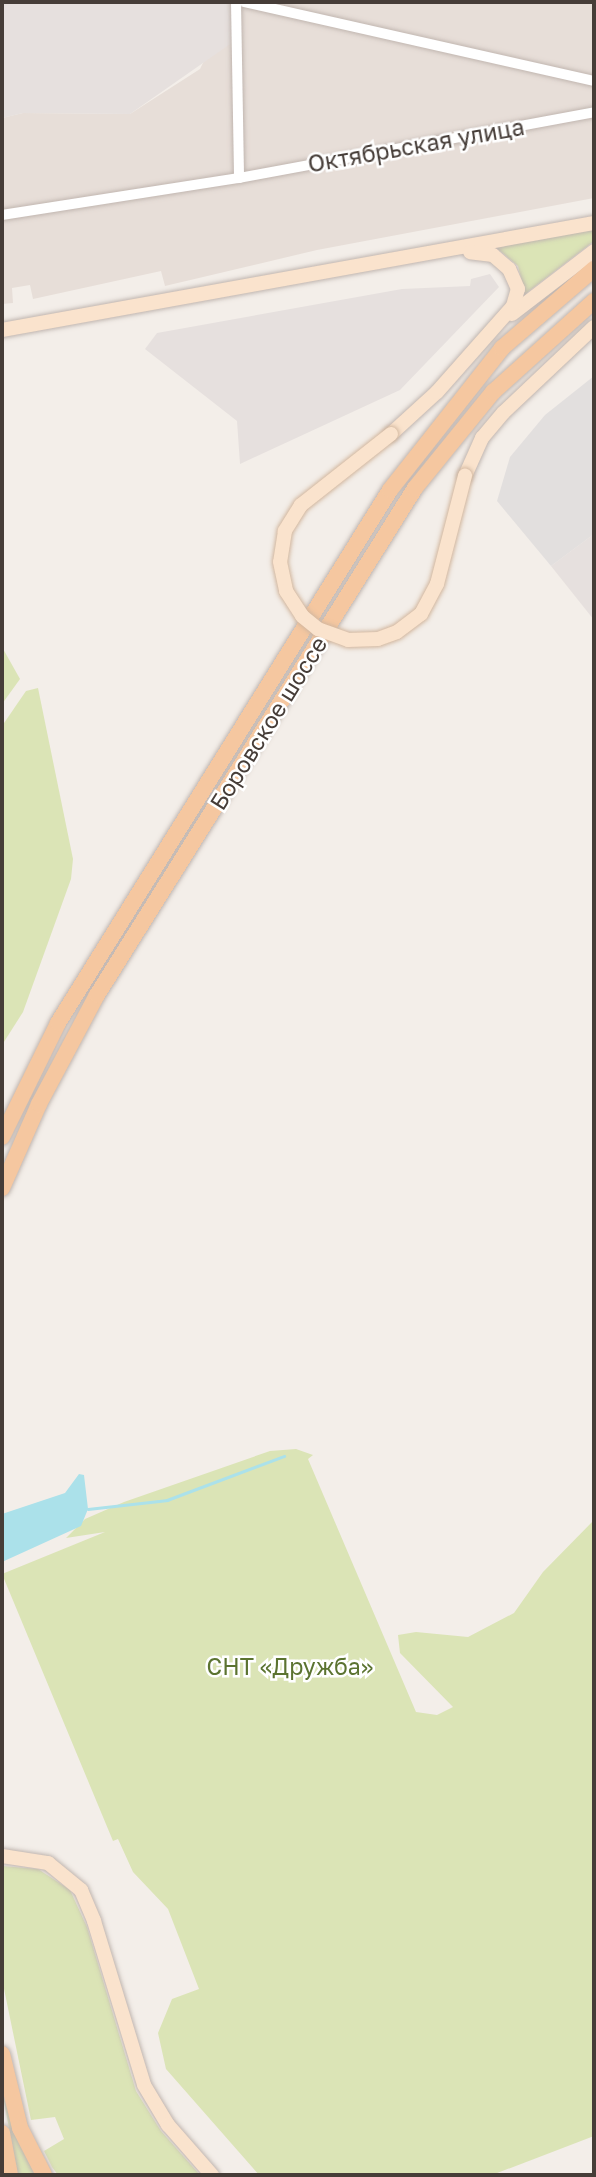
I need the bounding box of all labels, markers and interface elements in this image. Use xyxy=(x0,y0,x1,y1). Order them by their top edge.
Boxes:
street label: Октябрьская улица xyxy=(306,112,526,178)
street label: Боровское шоссе xyxy=(204,631,332,815)
park label: СНТ «Дружба» xyxy=(207,1652,373,1680)

